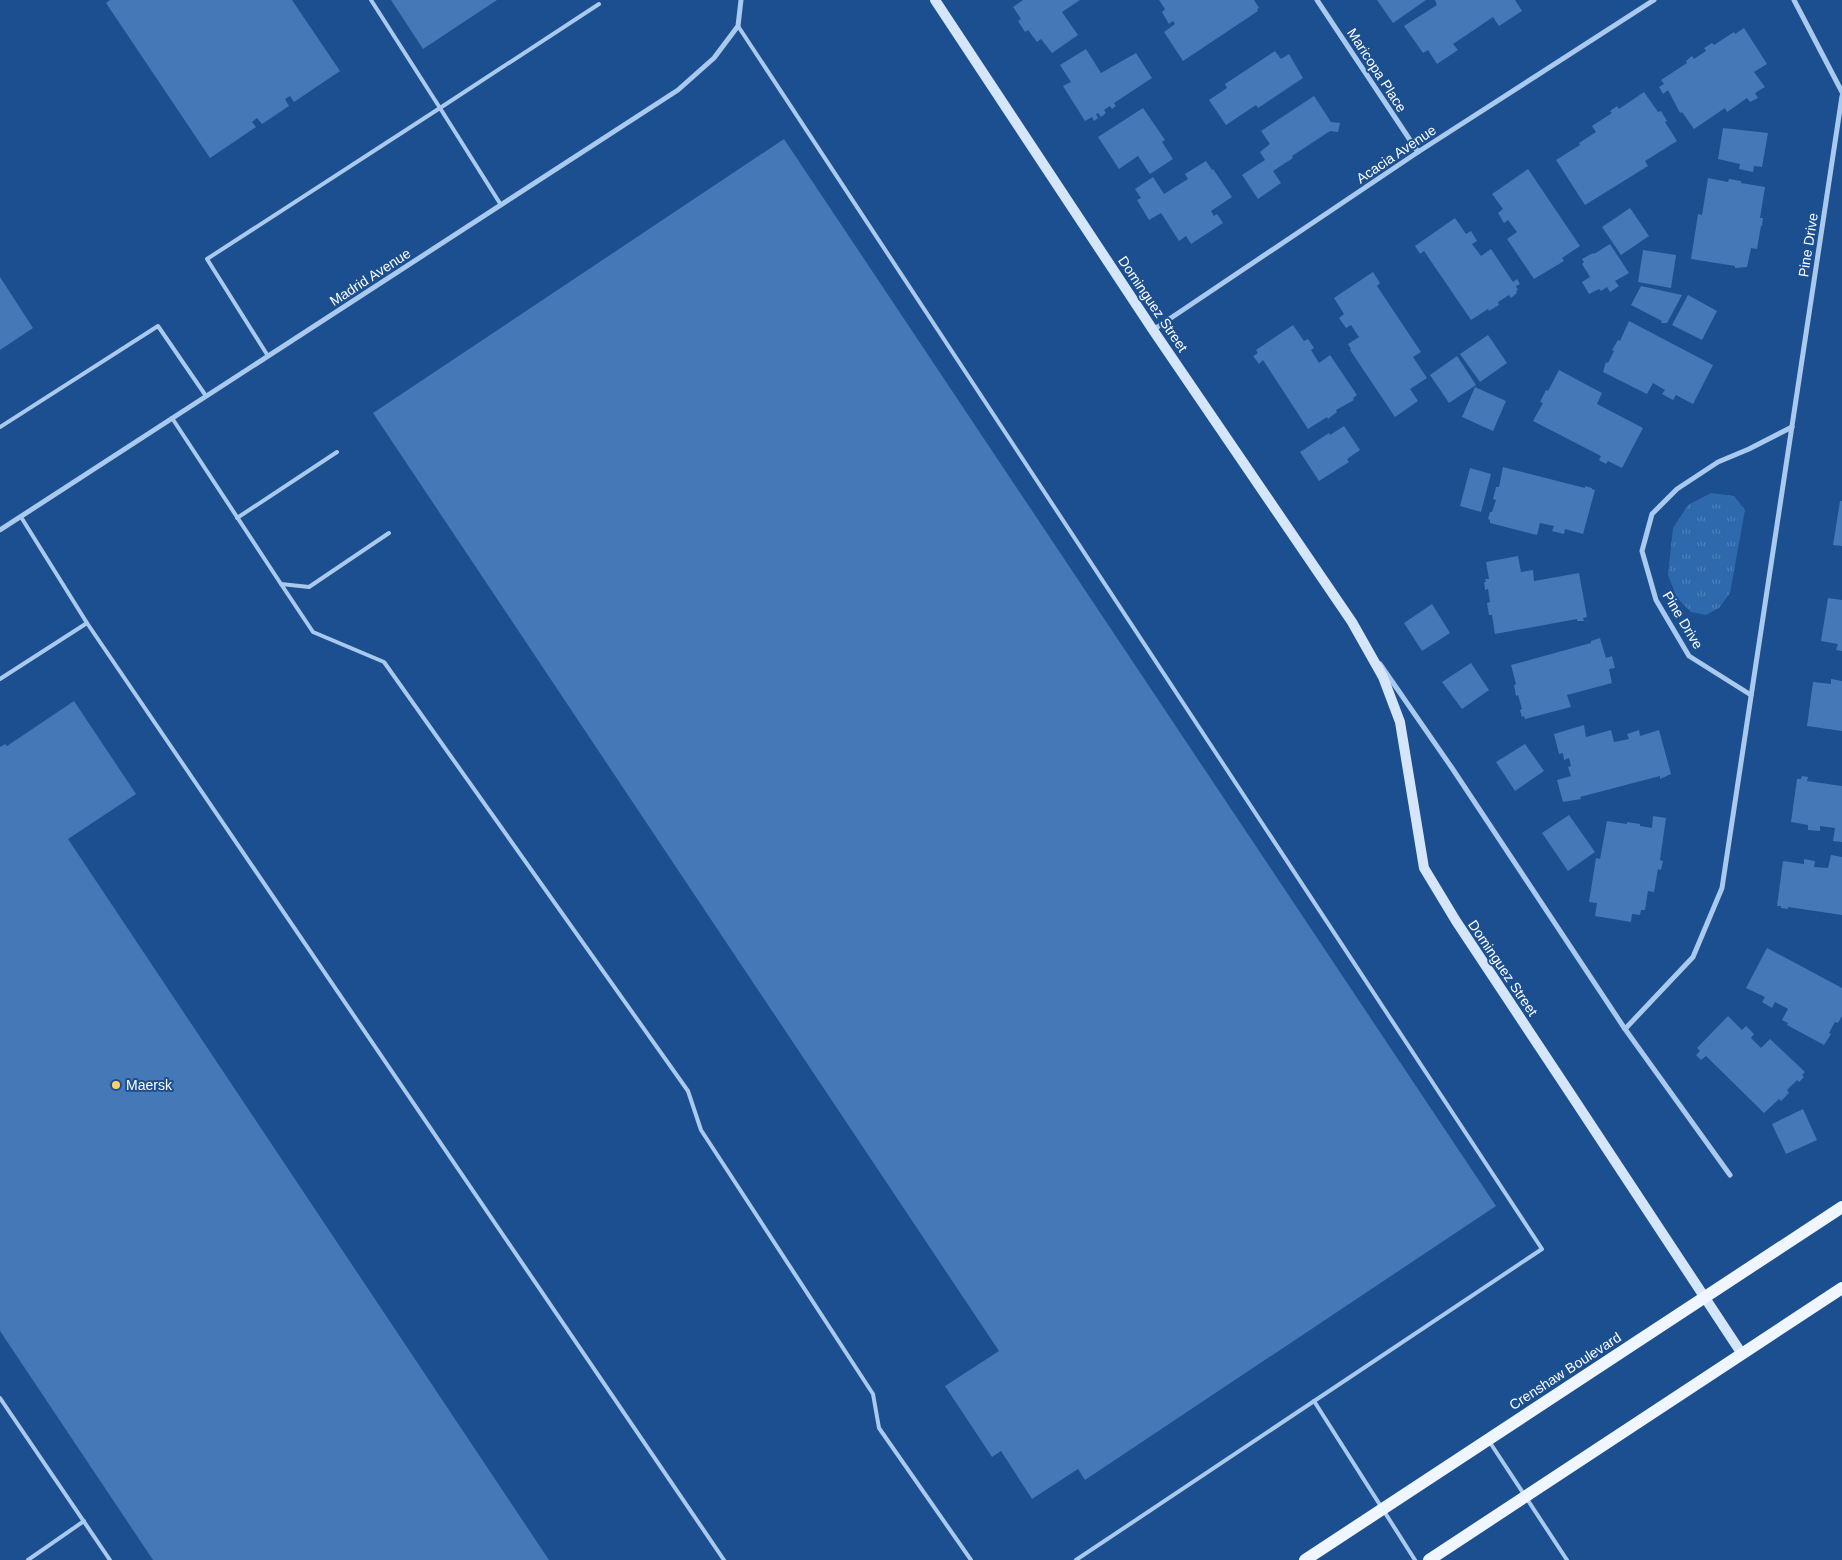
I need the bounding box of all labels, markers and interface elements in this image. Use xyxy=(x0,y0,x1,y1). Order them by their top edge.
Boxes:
street label: Maricopa Place xyxy=(1344,25,1410,115)
street label: Acacia Avenue xyxy=(1353,121,1439,186)
street label: Pine Drive xyxy=(1795,212,1821,278)
street label: Madrid Avenue xyxy=(327,245,414,309)
street label: Dominguez Street xyxy=(1115,253,1191,355)
street label: Pine Drive xyxy=(1660,588,1707,652)
street label: Dominguez Street xyxy=(1465,917,1541,1019)
place label: Maersk xyxy=(126,1077,173,1093)
marker: Maersk xyxy=(110,1079,122,1091)
street label: Crenshaw Boulevard xyxy=(1506,1329,1624,1413)

